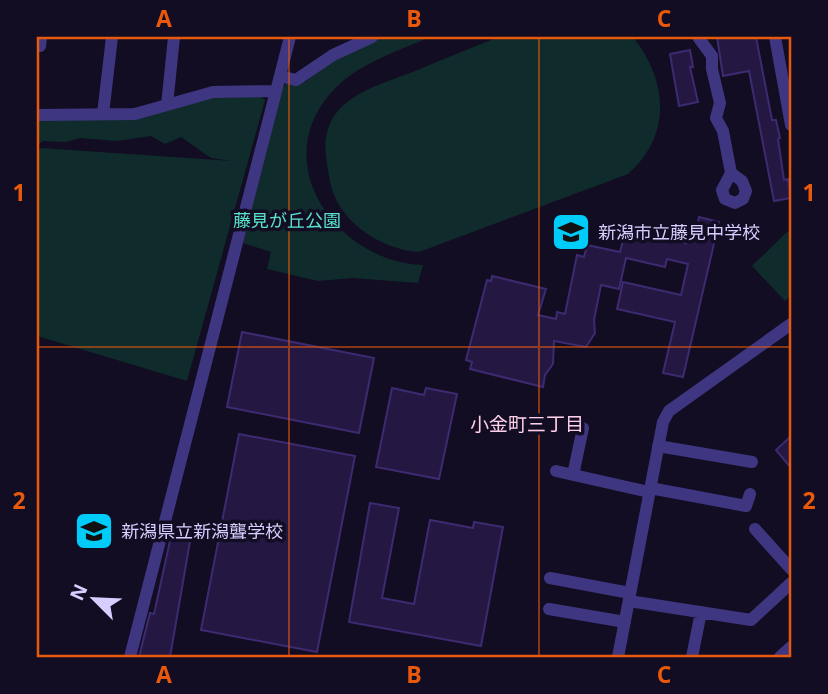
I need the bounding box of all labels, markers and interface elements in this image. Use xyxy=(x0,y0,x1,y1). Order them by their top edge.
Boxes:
text: A xyxy=(156,2,172,34)
text: B xyxy=(406,2,422,34)
text: C xyxy=(657,2,671,34)
text: 1 xyxy=(12,176,26,208)
text: 1 xyxy=(802,176,816,208)
park label: 藤見が丘公園 xyxy=(233,208,341,232)
school or university icon: 新潟市立藤見中学校 xyxy=(550,211,592,253)
place label: 新潟市立藤見中学校 xyxy=(598,220,760,244)
district label: 小金町三丁目 xyxy=(470,411,584,437)
text: 2 xyxy=(12,484,26,516)
text: 2 xyxy=(802,484,816,516)
school or university icon: 新潟県立新潟聾学校 xyxy=(73,510,115,552)
place label: 新潟県立新潟聾学校 xyxy=(121,519,283,543)
north arrow xyxy=(60,564,130,634)
text: N xyxy=(63,580,93,604)
text: A xyxy=(156,658,172,690)
text: B xyxy=(406,658,422,690)
text: C xyxy=(657,658,671,690)

